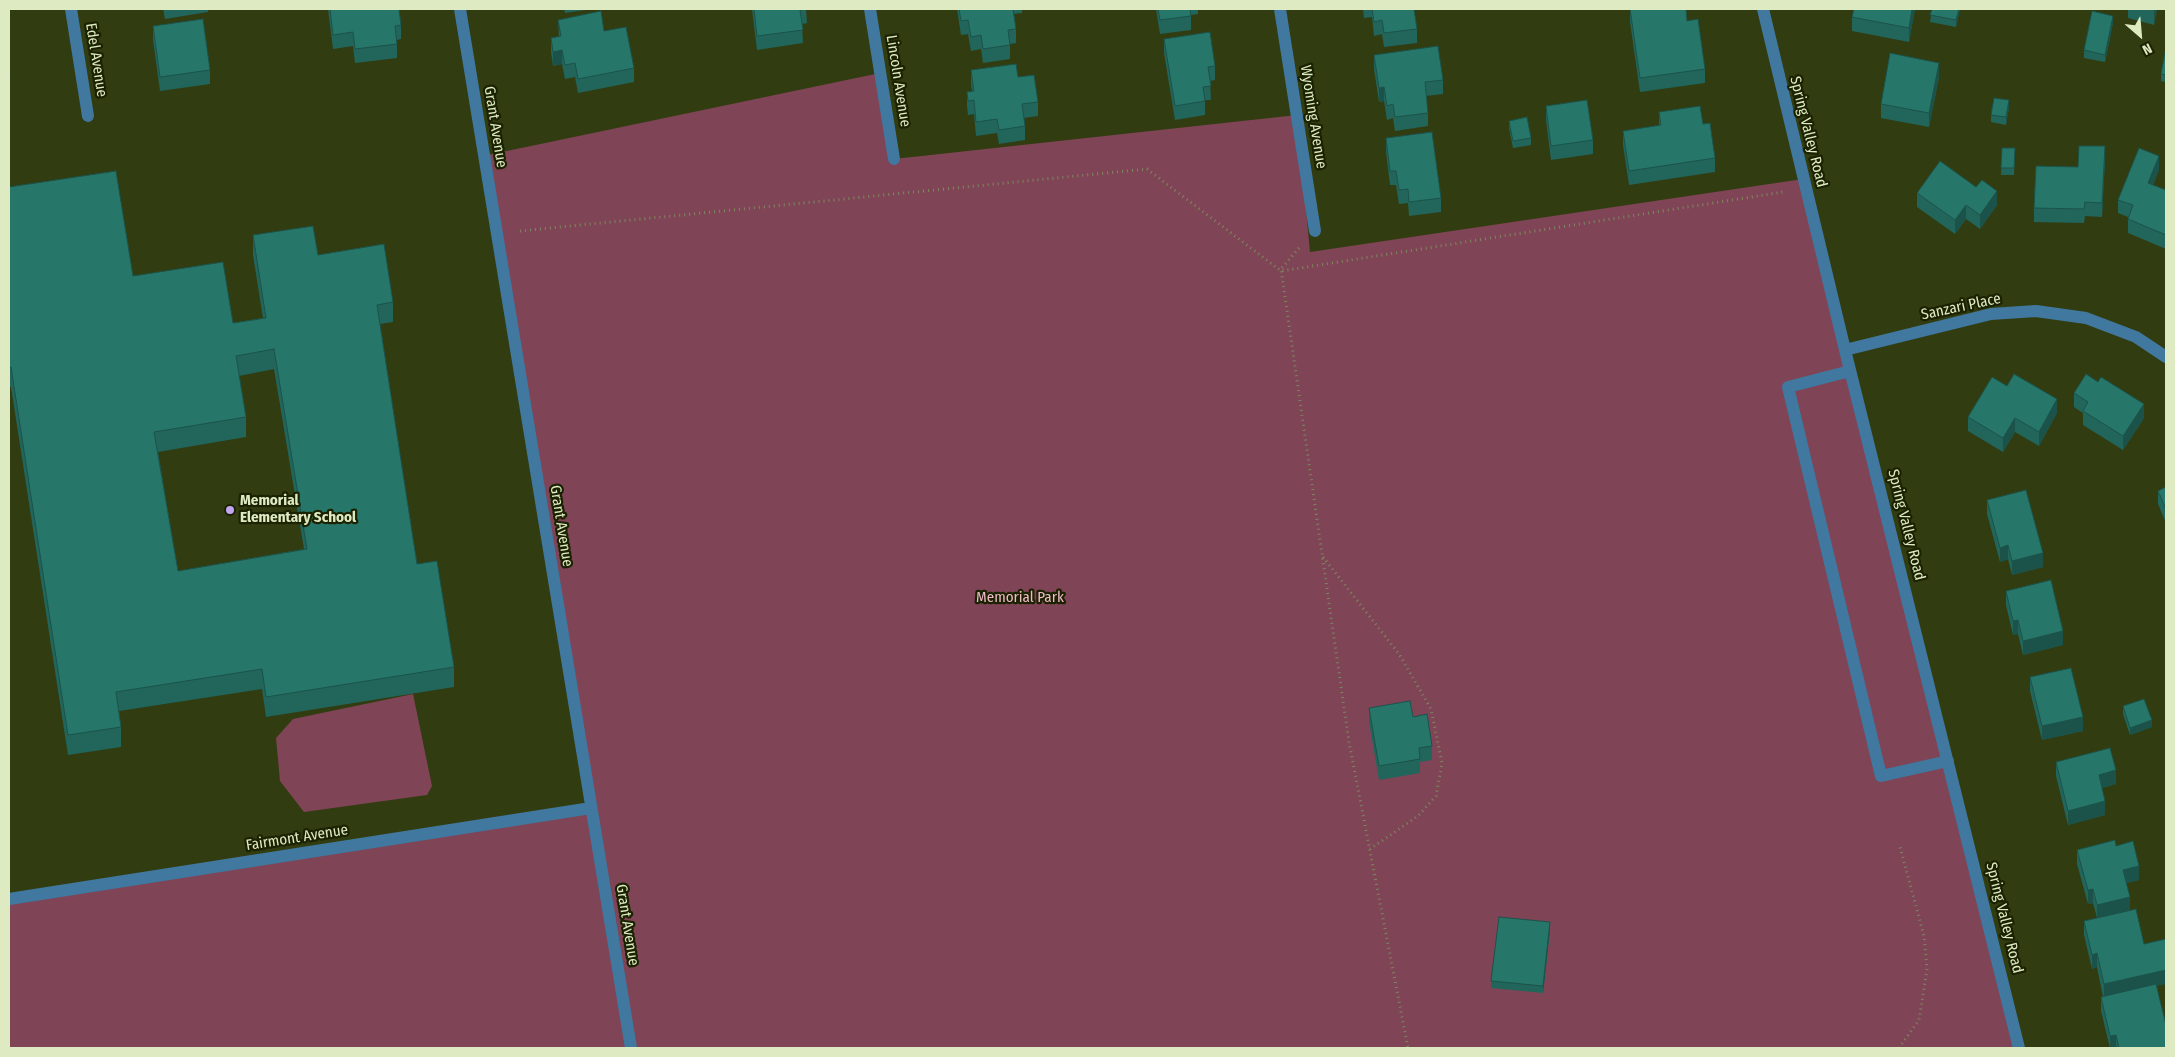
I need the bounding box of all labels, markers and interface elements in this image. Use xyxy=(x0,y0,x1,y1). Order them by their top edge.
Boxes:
north arrow xyxy=(2115,10,2165,60)
street label: Edel Avenue xyxy=(81,22,111,98)
street label: Lincoln Avenue xyxy=(882,34,914,128)
text: N xyxy=(2139,39,2155,58)
street label: Wyoming Avenue xyxy=(1296,64,1330,170)
street label: Spring Valley Road xyxy=(1786,75,1830,189)
street label: Grant Avenue xyxy=(480,85,510,169)
street label: Sanzari Place xyxy=(1920,290,2002,324)
street label: Spring Valley Road xyxy=(1884,468,1928,582)
street label: Grant Avenue xyxy=(546,484,576,568)
place label: Memorial Elementary School xyxy=(240,492,356,527)
marker: Memorial Elementary School xyxy=(224,504,236,516)
park label: Memorial Park xyxy=(976,589,1064,607)
street label: Fairmont Avenue xyxy=(245,821,349,855)
street label: Spring Valley Road xyxy=(1982,861,2026,975)
street label: Grant Avenue xyxy=(612,883,642,967)

